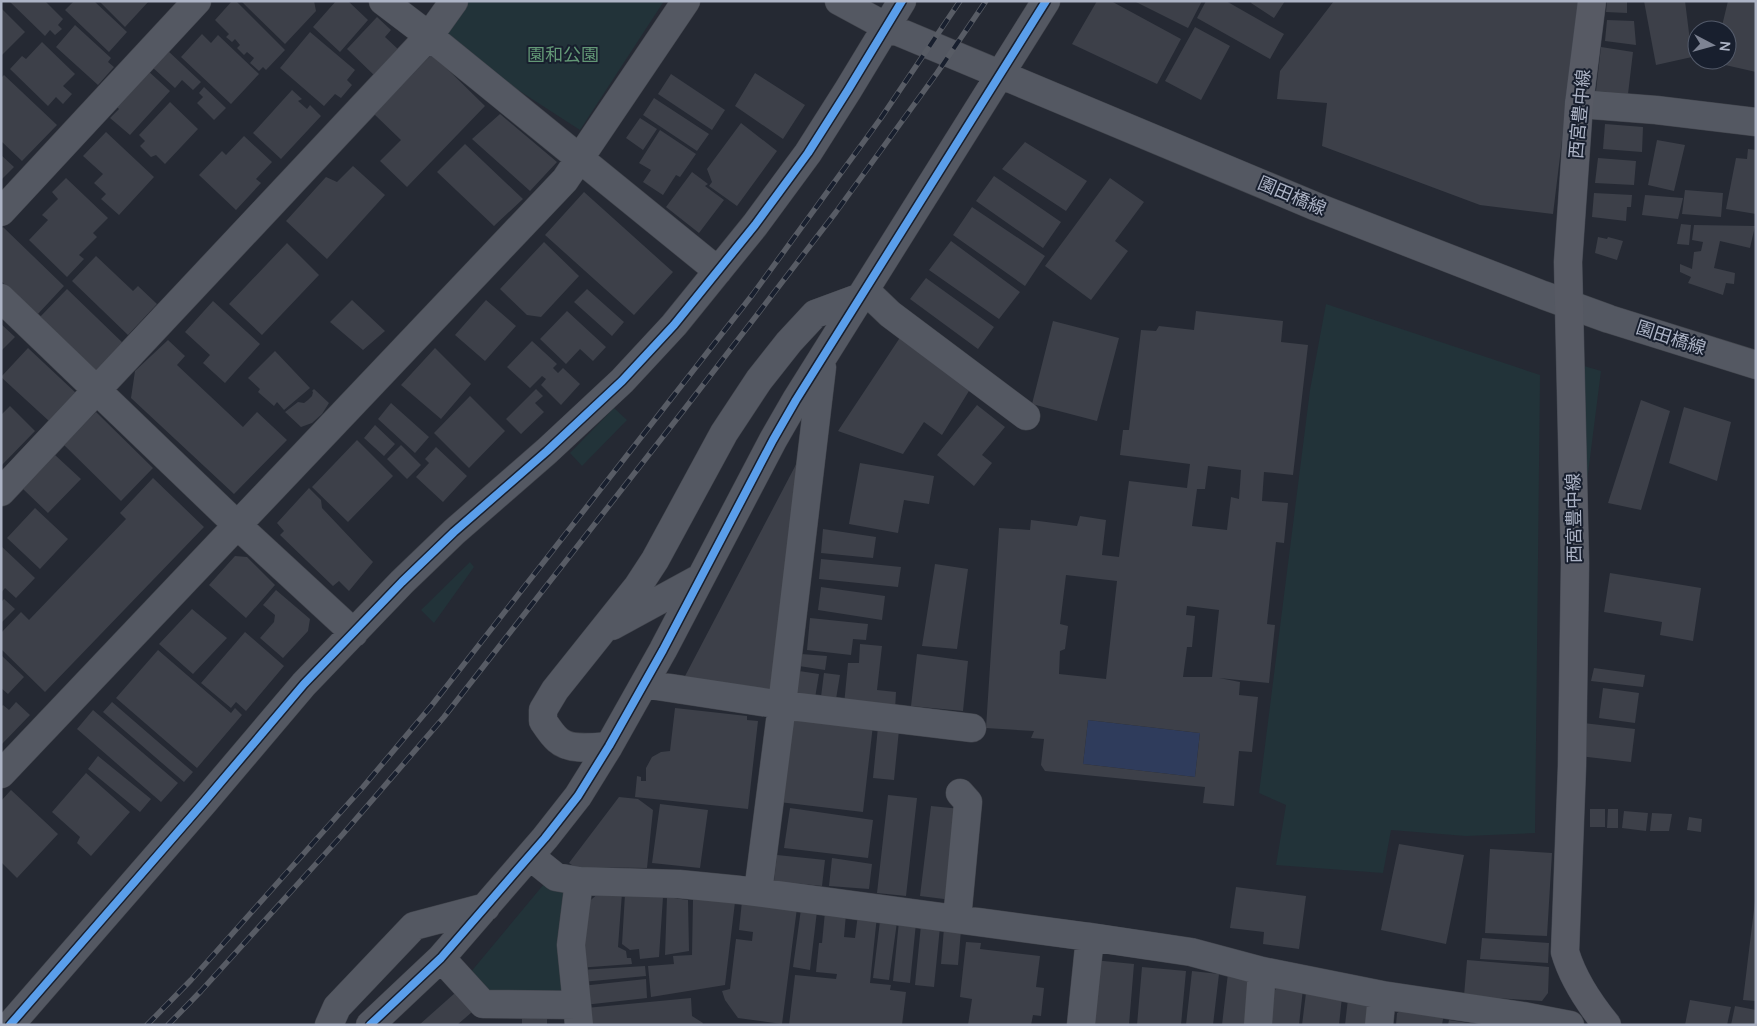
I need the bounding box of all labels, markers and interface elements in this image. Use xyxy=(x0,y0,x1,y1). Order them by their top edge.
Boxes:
north arrow xyxy=(1687,20,1737,70)
text: N xyxy=(1715,40,1735,52)
park label: 園和公園 xyxy=(527,42,599,66)
street label: 西宮豊中線 xyxy=(1563,68,1595,160)
street label: 園田橋線 xyxy=(1255,170,1330,220)
street label: 園田橋線 xyxy=(1633,315,1709,360)
street label: 西宮豊中線 xyxy=(1560,473,1586,563)

